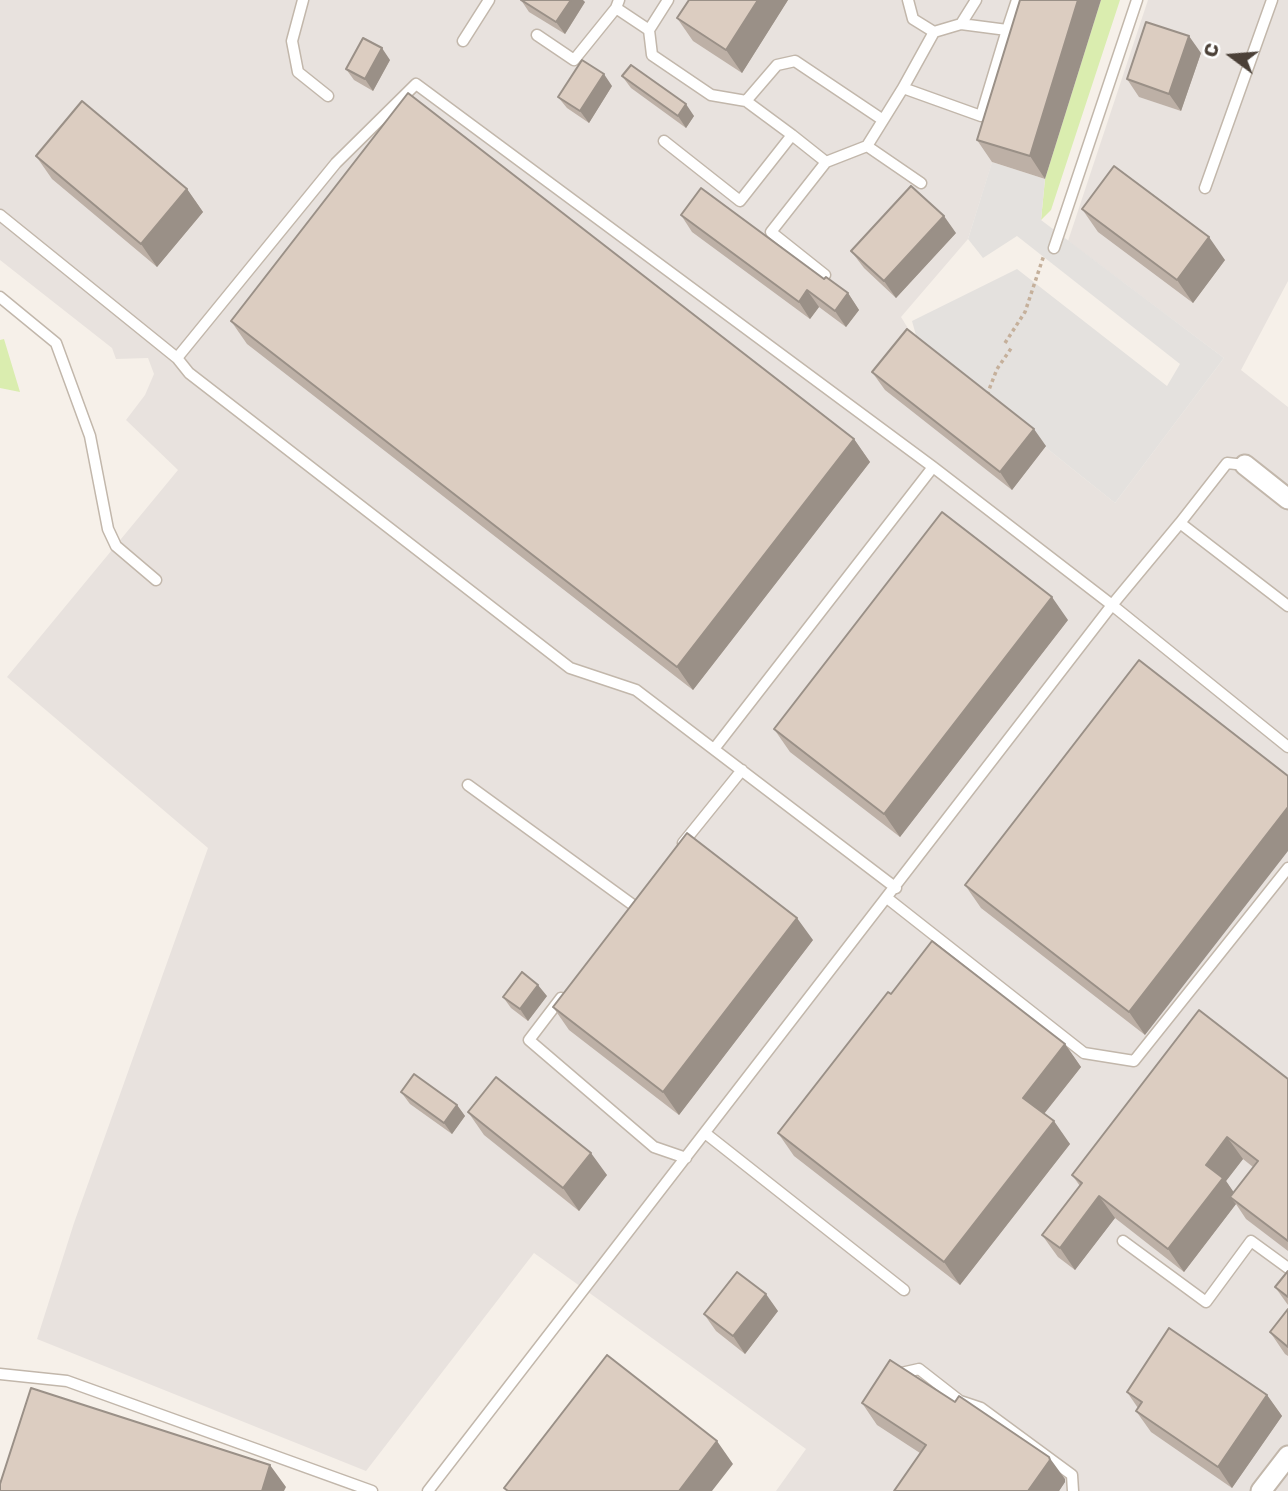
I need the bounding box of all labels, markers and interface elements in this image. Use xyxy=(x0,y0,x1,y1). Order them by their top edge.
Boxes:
north arrow xyxy=(1197,21,1267,91)
text: С xyxy=(1198,40,1224,60)

